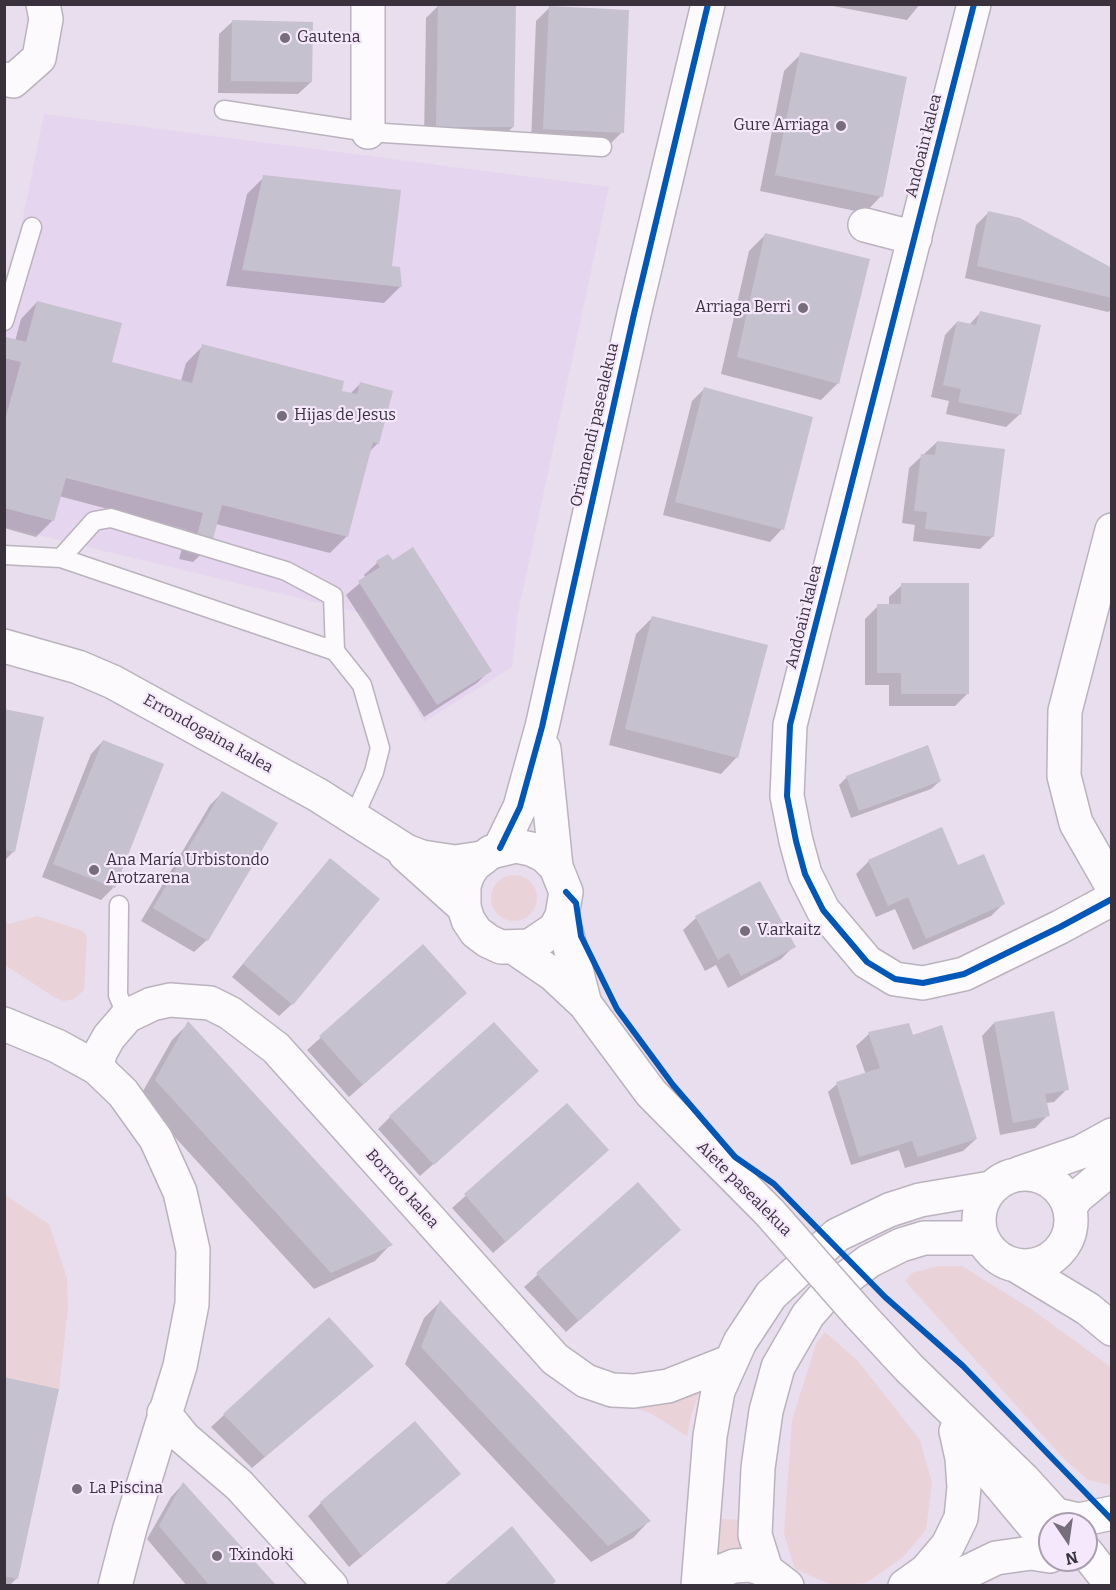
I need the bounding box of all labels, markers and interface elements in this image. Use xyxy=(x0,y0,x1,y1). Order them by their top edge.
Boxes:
place label: Gautena xyxy=(297,28,360,48)
marker: Gautena xyxy=(278,31,292,45)
street label: Andoain kalea xyxy=(902,92,946,200)
place label: Gure Arriaga xyxy=(733,116,829,136)
marker: Gure Arriaga xyxy=(834,119,848,133)
place label: Arriaga Berri xyxy=(695,298,791,318)
marker: Arriaga Berri xyxy=(796,301,810,315)
street label: Oriamendi pasealekua xyxy=(567,341,623,509)
place label: Hijas de Jesus xyxy=(294,406,396,426)
marker: Hijas de Jesus xyxy=(275,409,289,423)
street label: Andoain kalea xyxy=(782,563,826,671)
street label: Errondogaina kalea xyxy=(140,690,276,778)
place label: Ana María Urbistondo Arotzarena xyxy=(106,851,269,889)
marker: Ana María Urbistondo Arotzarena xyxy=(87,863,101,877)
place label: V.arkaitz xyxy=(757,921,821,941)
marker: V.arkaitz xyxy=(738,924,752,938)
street label: Aiete pasealekua xyxy=(693,1138,795,1240)
street label: Borroto kalea xyxy=(362,1146,442,1232)
place label: La Piscina xyxy=(89,1479,163,1499)
marker: La Piscina xyxy=(70,1482,84,1496)
north arrow xyxy=(1038,1512,1098,1572)
place label: Txindoki xyxy=(229,1546,294,1566)
text: N xyxy=(1064,1547,1080,1569)
marker: Txindoki xyxy=(210,1549,224,1563)

